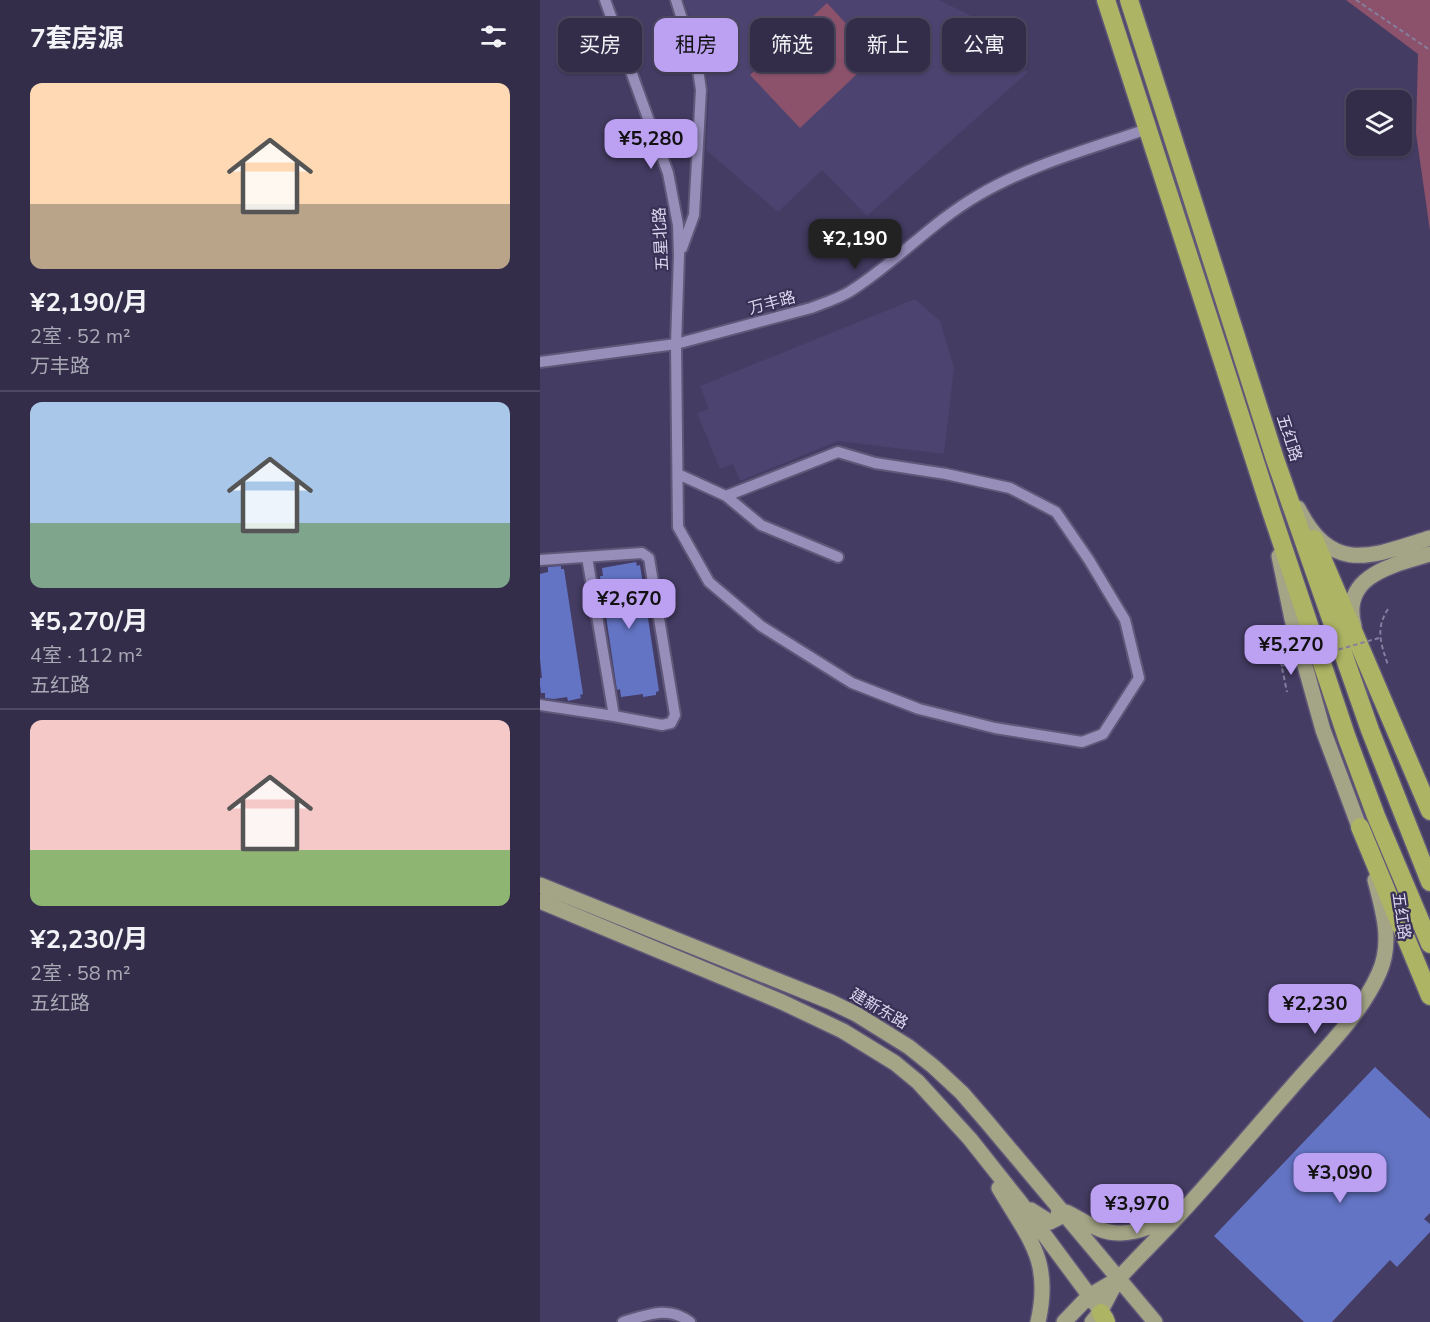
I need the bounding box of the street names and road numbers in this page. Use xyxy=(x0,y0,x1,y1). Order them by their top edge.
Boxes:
street label: 五星北路 xyxy=(648,206,674,272)
street label: 万丰路 xyxy=(746,286,798,320)
street label: 五红路 xyxy=(1271,412,1307,464)
street label: 五红路 xyxy=(1387,891,1415,941)
street label: 建新东路 xyxy=(846,983,912,1035)

